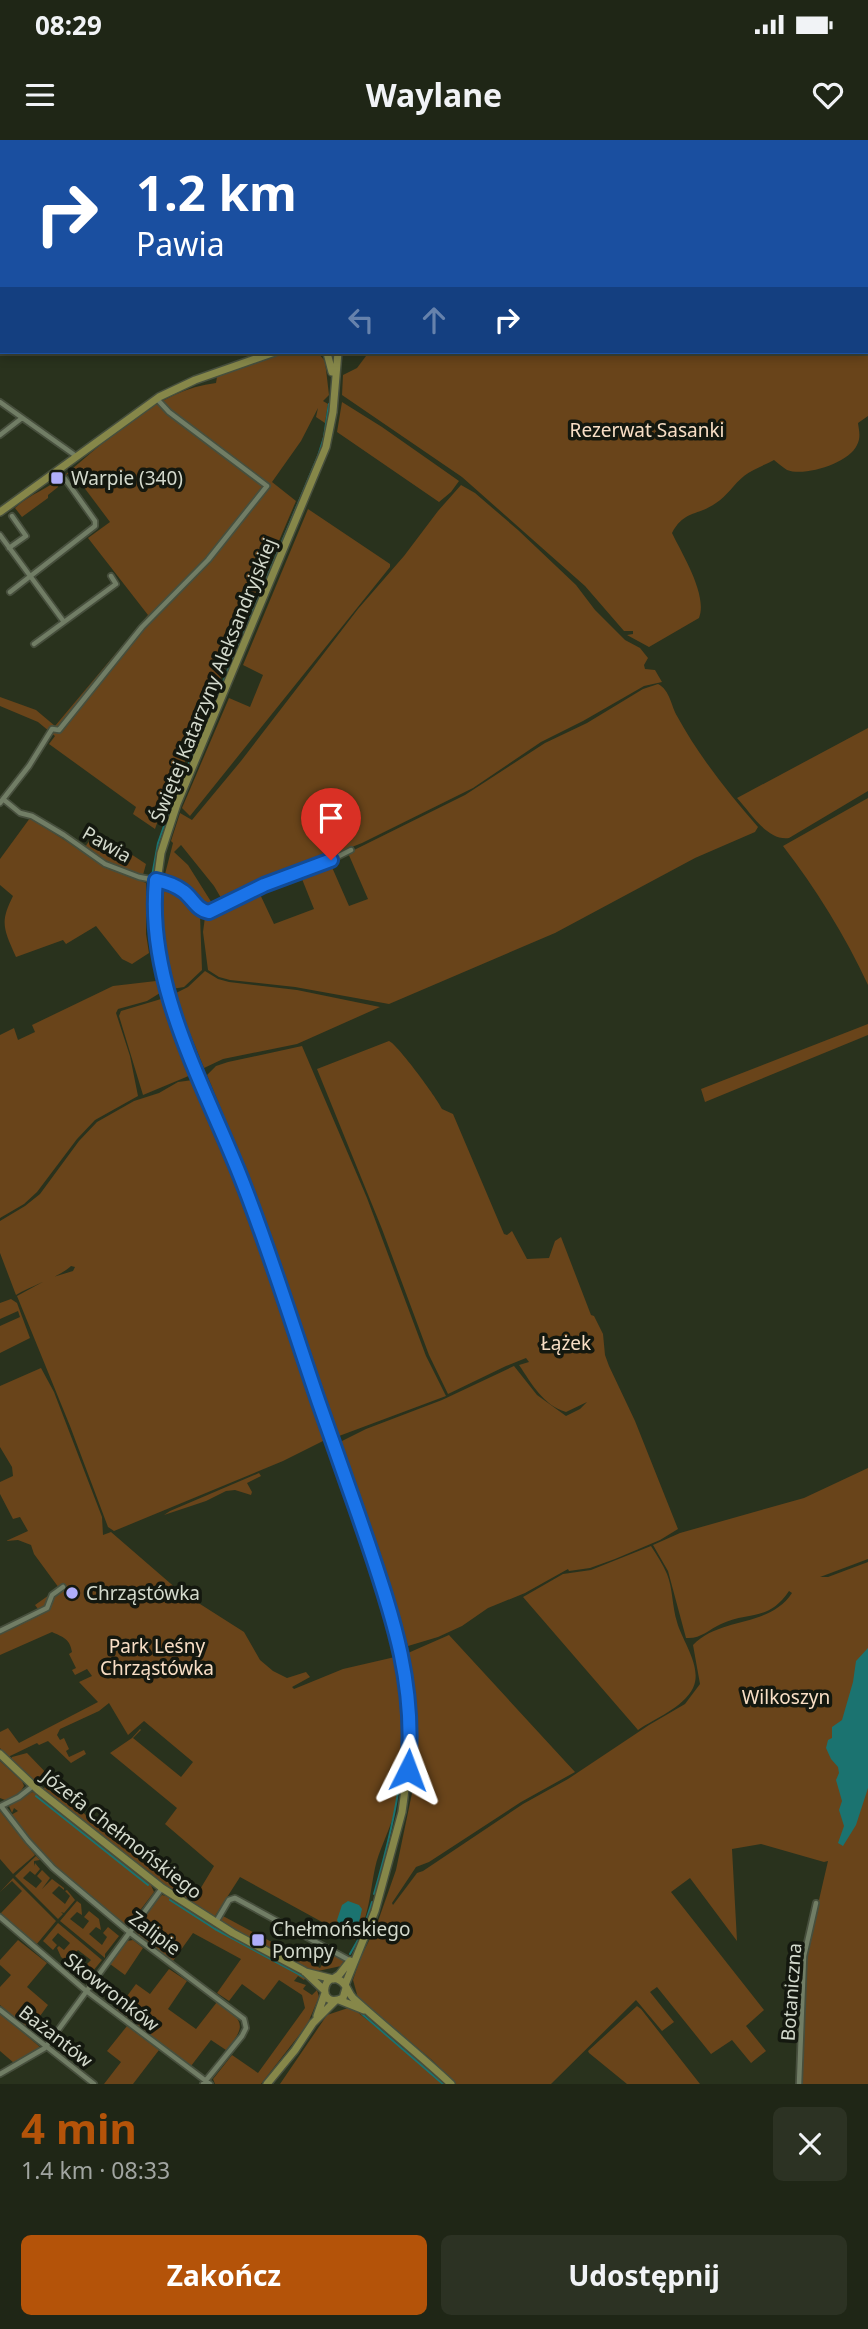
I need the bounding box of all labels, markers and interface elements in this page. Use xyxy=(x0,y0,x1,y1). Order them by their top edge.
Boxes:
text: 08:29 xyxy=(35,7,102,43)
text: Waylane xyxy=(366,73,502,116)
icon: menu xyxy=(21,76,59,114)
icon: heart xyxy=(809,76,847,114)
text: 1.2 km xyxy=(136,159,297,225)
icon: right xyxy=(21,168,112,259)
text: Pawia xyxy=(136,222,225,265)
icon: left xyxy=(342,301,380,339)
icon: ahead xyxy=(415,301,453,339)
icon: right xyxy=(488,301,526,339)
park label: Rezerwat Sasanki xyxy=(570,417,724,443)
place label: Warpie (340) xyxy=(71,465,183,491)
marker: Warpie (340) xyxy=(49,470,65,486)
street label: Świętej Katarzyny Aleksandryjskiej xyxy=(144,534,282,826)
pin xyxy=(301,788,361,860)
icon: arrive xyxy=(312,799,350,837)
street label: Pawia xyxy=(78,820,136,868)
park label: Łążek xyxy=(541,1330,591,1356)
place label: Chrząstówka xyxy=(86,1580,200,1606)
marker: Chrząstówka xyxy=(64,1585,80,1601)
park label: Park Leśny Chrząstówka xyxy=(100,1633,214,1681)
park label: Wilkoszyn xyxy=(742,1684,830,1710)
position arrow xyxy=(371,1733,445,1807)
street label: Józefa Chełmońskiego xyxy=(35,1762,208,1905)
street label: Zalipie xyxy=(124,1905,186,1961)
place label: Chełmońskiego Pompy xyxy=(272,1916,410,1964)
marker: Chełmońskiego Pompy xyxy=(250,1932,266,1948)
street label: Botaniczna xyxy=(775,1942,807,2042)
street label: Skowronków xyxy=(59,1947,165,2037)
street label: Bażantów xyxy=(14,1999,98,2073)
text: 4 min xyxy=(21,2099,137,2156)
button: close xyxy=(773,2107,847,2181)
text: 1.4 km · 08:33 xyxy=(21,2154,170,2186)
button: Zakończ xyxy=(21,2235,427,2315)
button: Udostępnij xyxy=(441,2235,847,2315)

